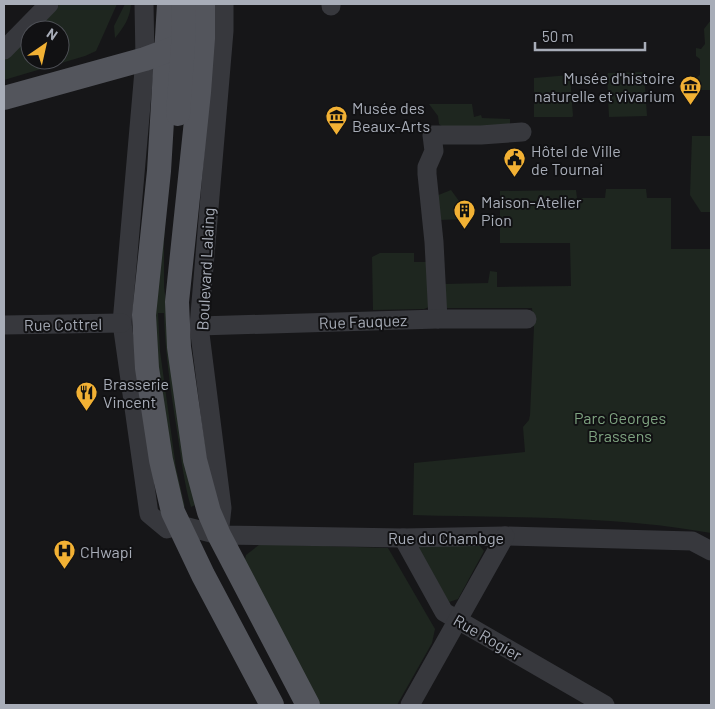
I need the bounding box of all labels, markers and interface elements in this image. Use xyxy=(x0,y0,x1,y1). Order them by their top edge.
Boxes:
north arrow xyxy=(20,20,70,70)
scale bar xyxy=(535,20,645,52)
text: N xyxy=(44,24,61,43)
text: 50 m xyxy=(542,27,574,45)
place label: Musée d'histoire naturelle et vivarium xyxy=(534,68,675,105)
museum icon: Musée d'histoire naturelle et vivarium xyxy=(679,74,703,105)
place label: Musée des Beaux-Arts xyxy=(352,98,430,135)
museum icon: Musée des Beaux-Arts xyxy=(324,104,348,135)
place label: Hôtel de Ville de Tournai xyxy=(531,141,621,178)
public building icon: Hôtel de Ville de Tournai xyxy=(503,147,527,178)
place label: Maison-Atelier Pion xyxy=(481,192,582,229)
building icon: Maison-Atelier Pion xyxy=(453,198,477,229)
street label: Boulevard Lalaing xyxy=(192,207,218,331)
street label: Rue Fauquez xyxy=(318,310,408,332)
street label: Rue Cottrel xyxy=(24,314,102,334)
place label: Brasserie Vincent xyxy=(103,374,169,411)
restaurant icon: Brasserie Vincent xyxy=(75,380,99,411)
park label: Parc Georges Brassens xyxy=(574,408,666,445)
street label: Rue du Chambge xyxy=(388,528,504,547)
hospital icon: CHwapi xyxy=(52,539,76,570)
place label: CHwapi xyxy=(80,542,133,561)
street label: Rue Rogier xyxy=(451,610,526,664)

